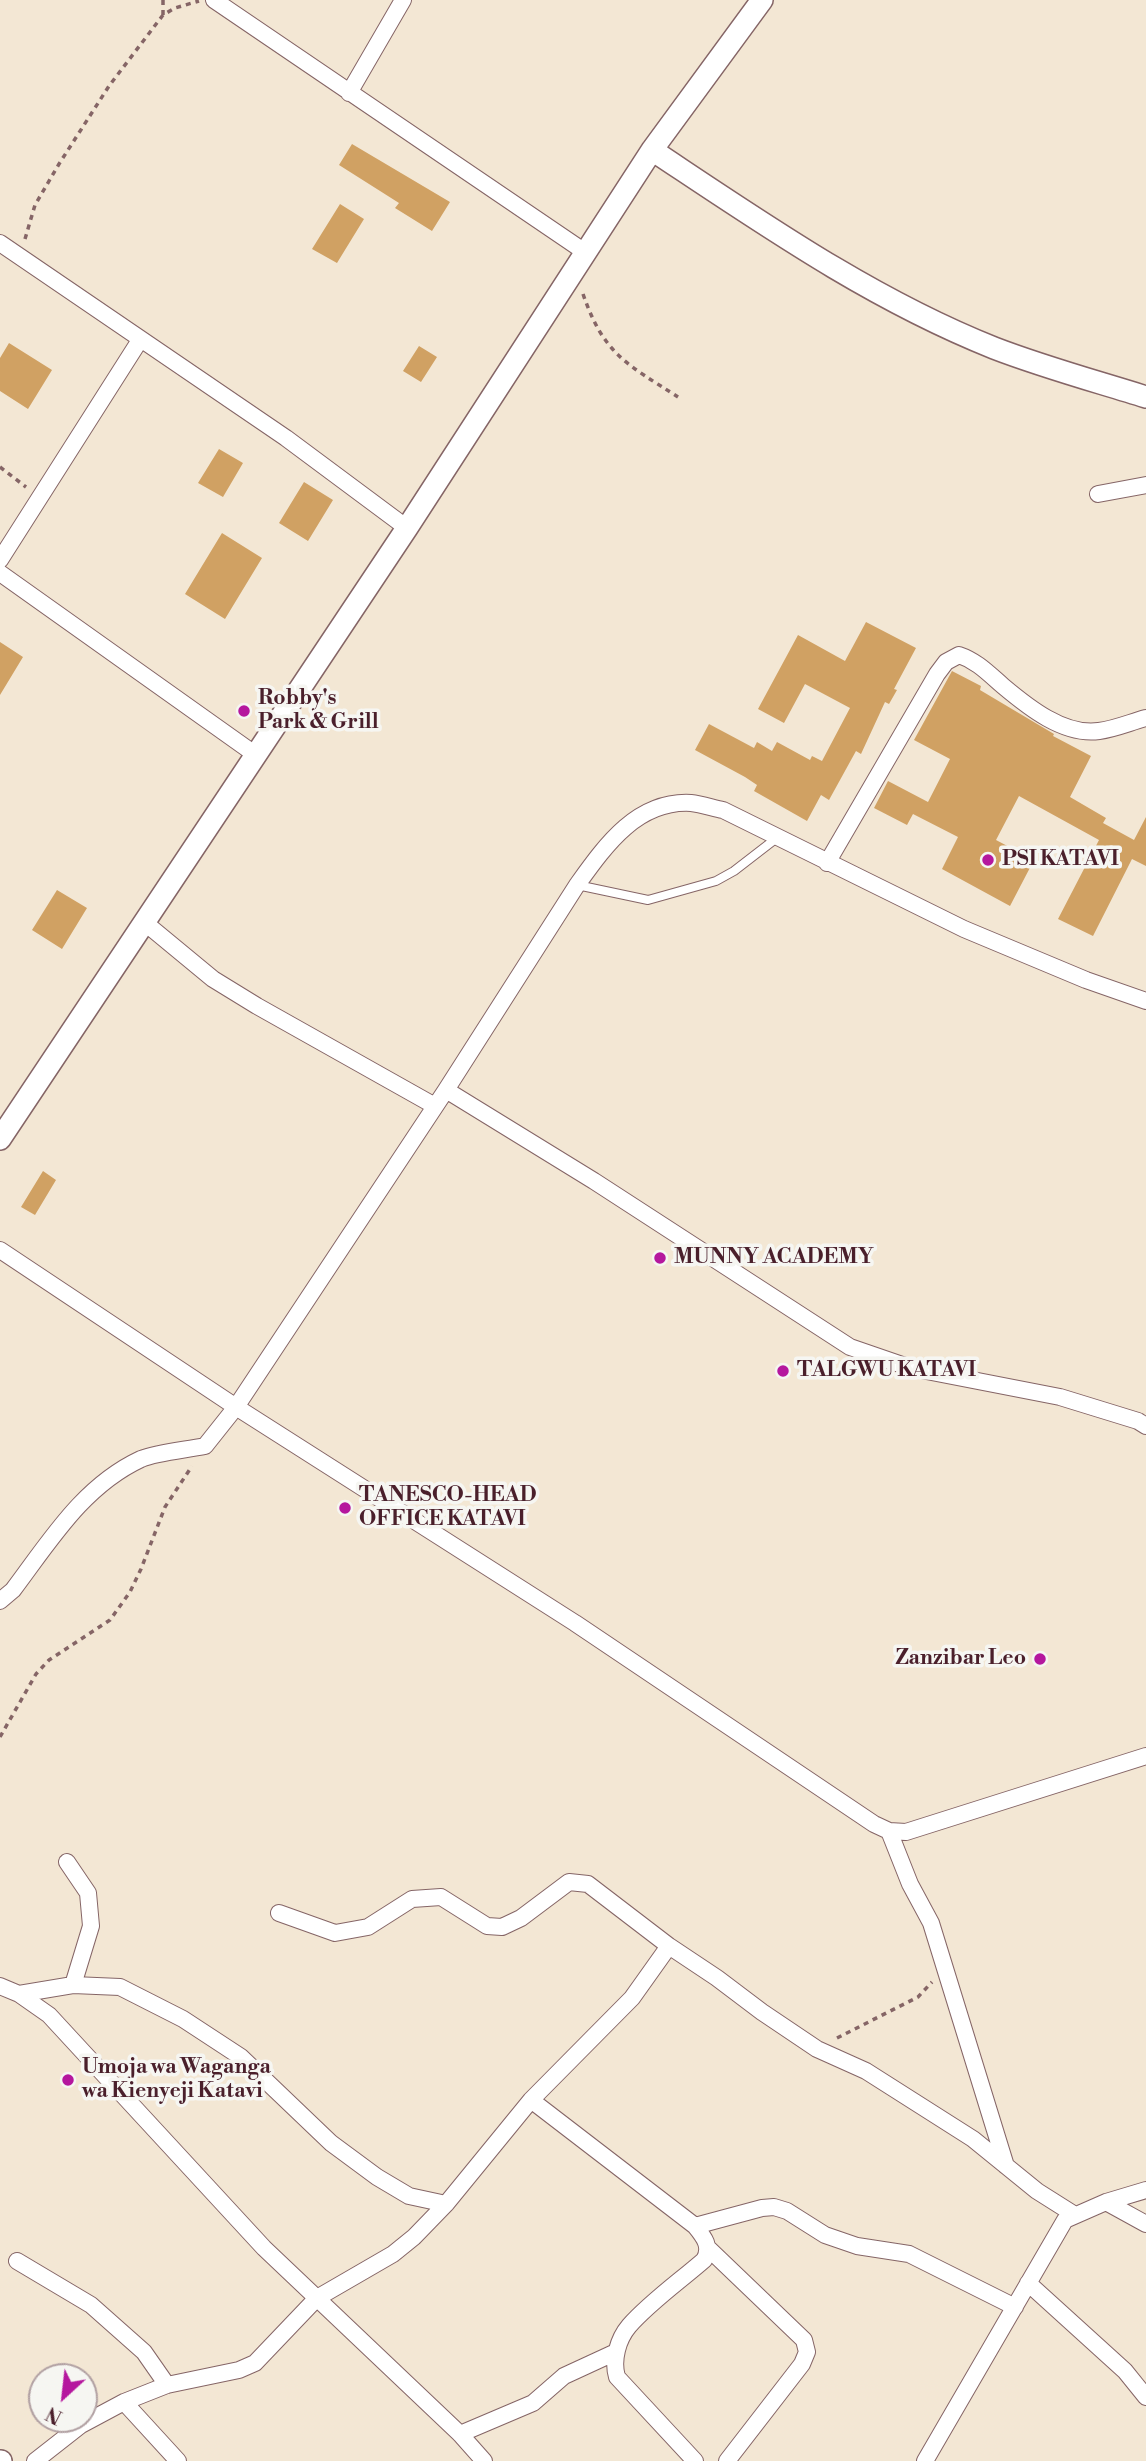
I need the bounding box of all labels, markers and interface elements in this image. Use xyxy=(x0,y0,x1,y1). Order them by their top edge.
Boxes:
place label: Robby's Park & Grill xyxy=(258,686,379,736)
marker: Robby's Park & Grill xyxy=(236,703,252,719)
place label: PSI KATAVI xyxy=(1002,847,1119,873)
marker: PSI KATAVI xyxy=(980,852,996,868)
place label: MUNNY ACADEMY xyxy=(674,1245,874,1271)
marker: MUNNY ACADEMY xyxy=(652,1250,668,1266)
place label: TALGWU KATAVI xyxy=(797,1358,976,1384)
marker: TALGWU KATAVI xyxy=(775,1363,791,1379)
place label: TANESCO-HEAD OFFICE KATAVI xyxy=(359,1483,536,1533)
marker: TANESCO-HEAD OFFICE KATAVI xyxy=(337,1500,353,1516)
place label: Zanzibar Leo xyxy=(895,1646,1026,1672)
marker: Zanzibar Leo xyxy=(1032,1651,1048,1667)
place label: Umoja wa Waganga wa Kienyeji Katavi xyxy=(82,2055,271,2105)
marker: Umoja wa Waganga wa Kienyeji Katavi xyxy=(60,2072,76,2088)
north arrow xyxy=(28,2363,98,2433)
text: N xyxy=(42,2401,67,2429)

